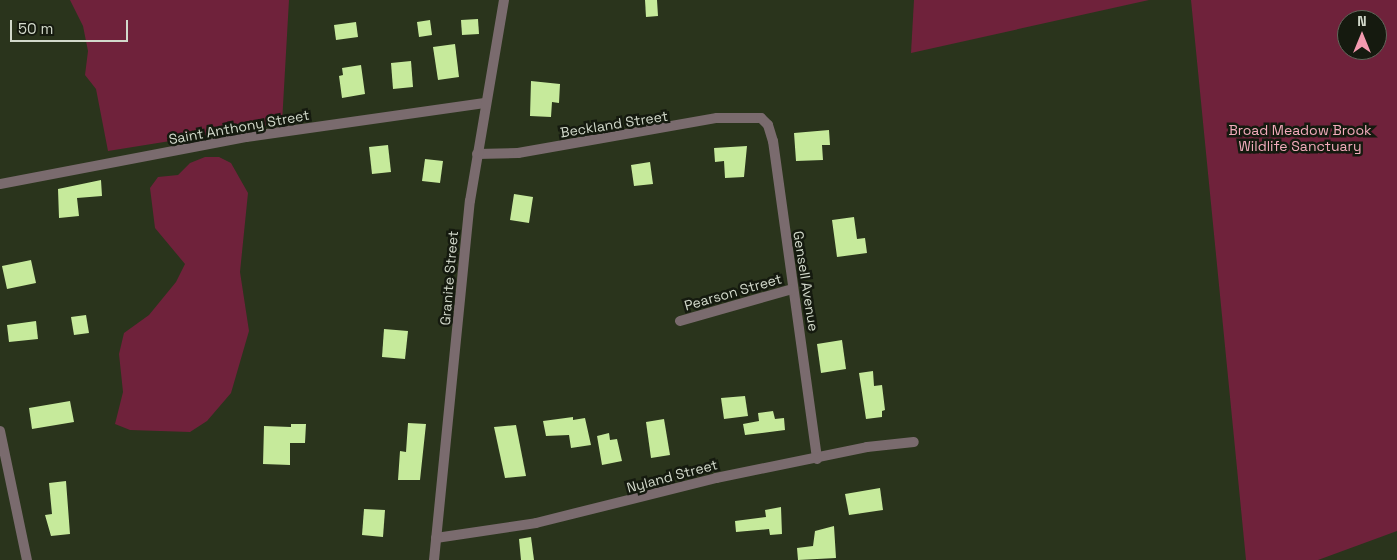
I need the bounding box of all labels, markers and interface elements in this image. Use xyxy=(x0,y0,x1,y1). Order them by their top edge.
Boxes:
scale bar xyxy=(12,10,130,42)
north arrow xyxy=(1337,10,1387,60)
text: N xyxy=(1357,12,1367,30)
text: 50 m xyxy=(18,19,53,38)
street label: Saint Anthony Street xyxy=(167,106,311,148)
street label: Beckland Street xyxy=(559,107,669,141)
park label: Broad Meadow Brook Wildlife Sanctuary xyxy=(1228,122,1372,154)
street label: Gensell Avenue xyxy=(790,229,822,333)
street label: Granite Street xyxy=(436,230,462,326)
street label: Pearson Street xyxy=(682,270,784,314)
street label: Nyland Street xyxy=(625,456,719,496)

